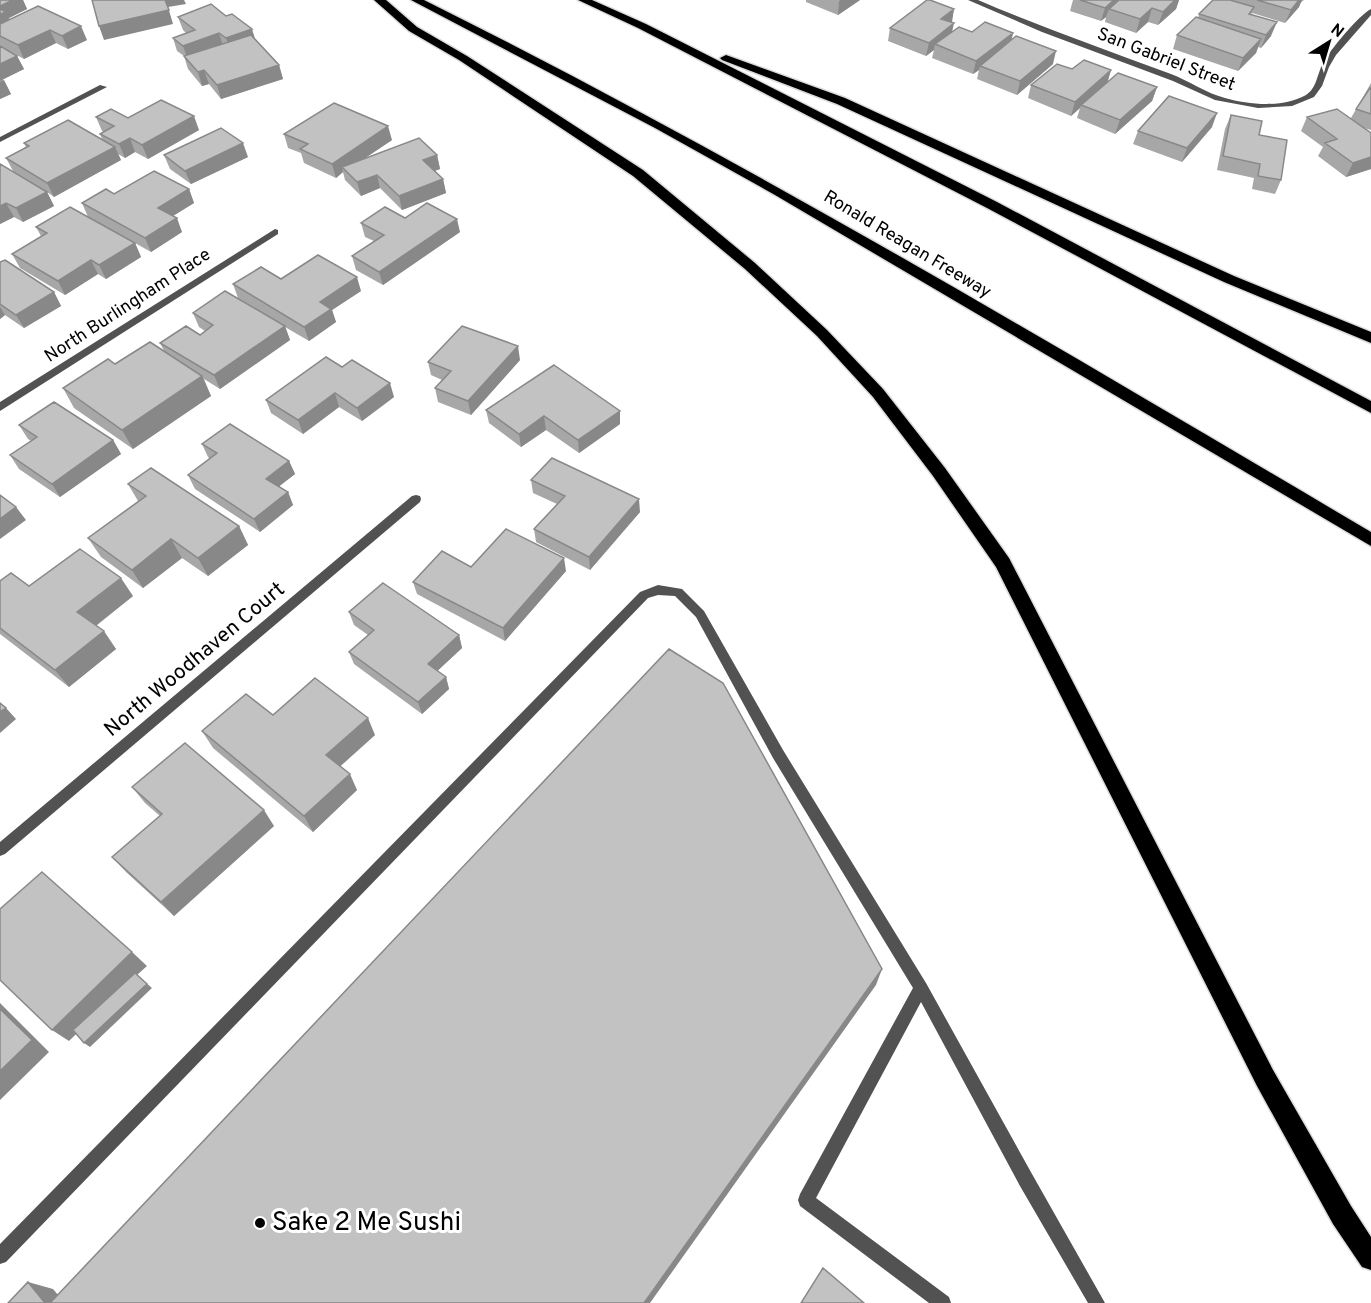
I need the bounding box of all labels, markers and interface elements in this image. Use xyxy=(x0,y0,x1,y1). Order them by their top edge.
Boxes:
north arrow xyxy=(1299,12,1359,72)
text: N xyxy=(1326,20,1347,43)
street label: San Gabriel Street xyxy=(1094,23,1238,97)
street label: Ronald Reagan Freeway xyxy=(819,186,995,304)
street label: North Burlingham Place xyxy=(41,244,215,368)
street label: North Woodhaven Court xyxy=(99,576,291,744)
place label: Sake 2 Me Sushi xyxy=(272,1207,461,1240)
marker: Sake 2 Me Sushi xyxy=(253,1216,267,1230)

